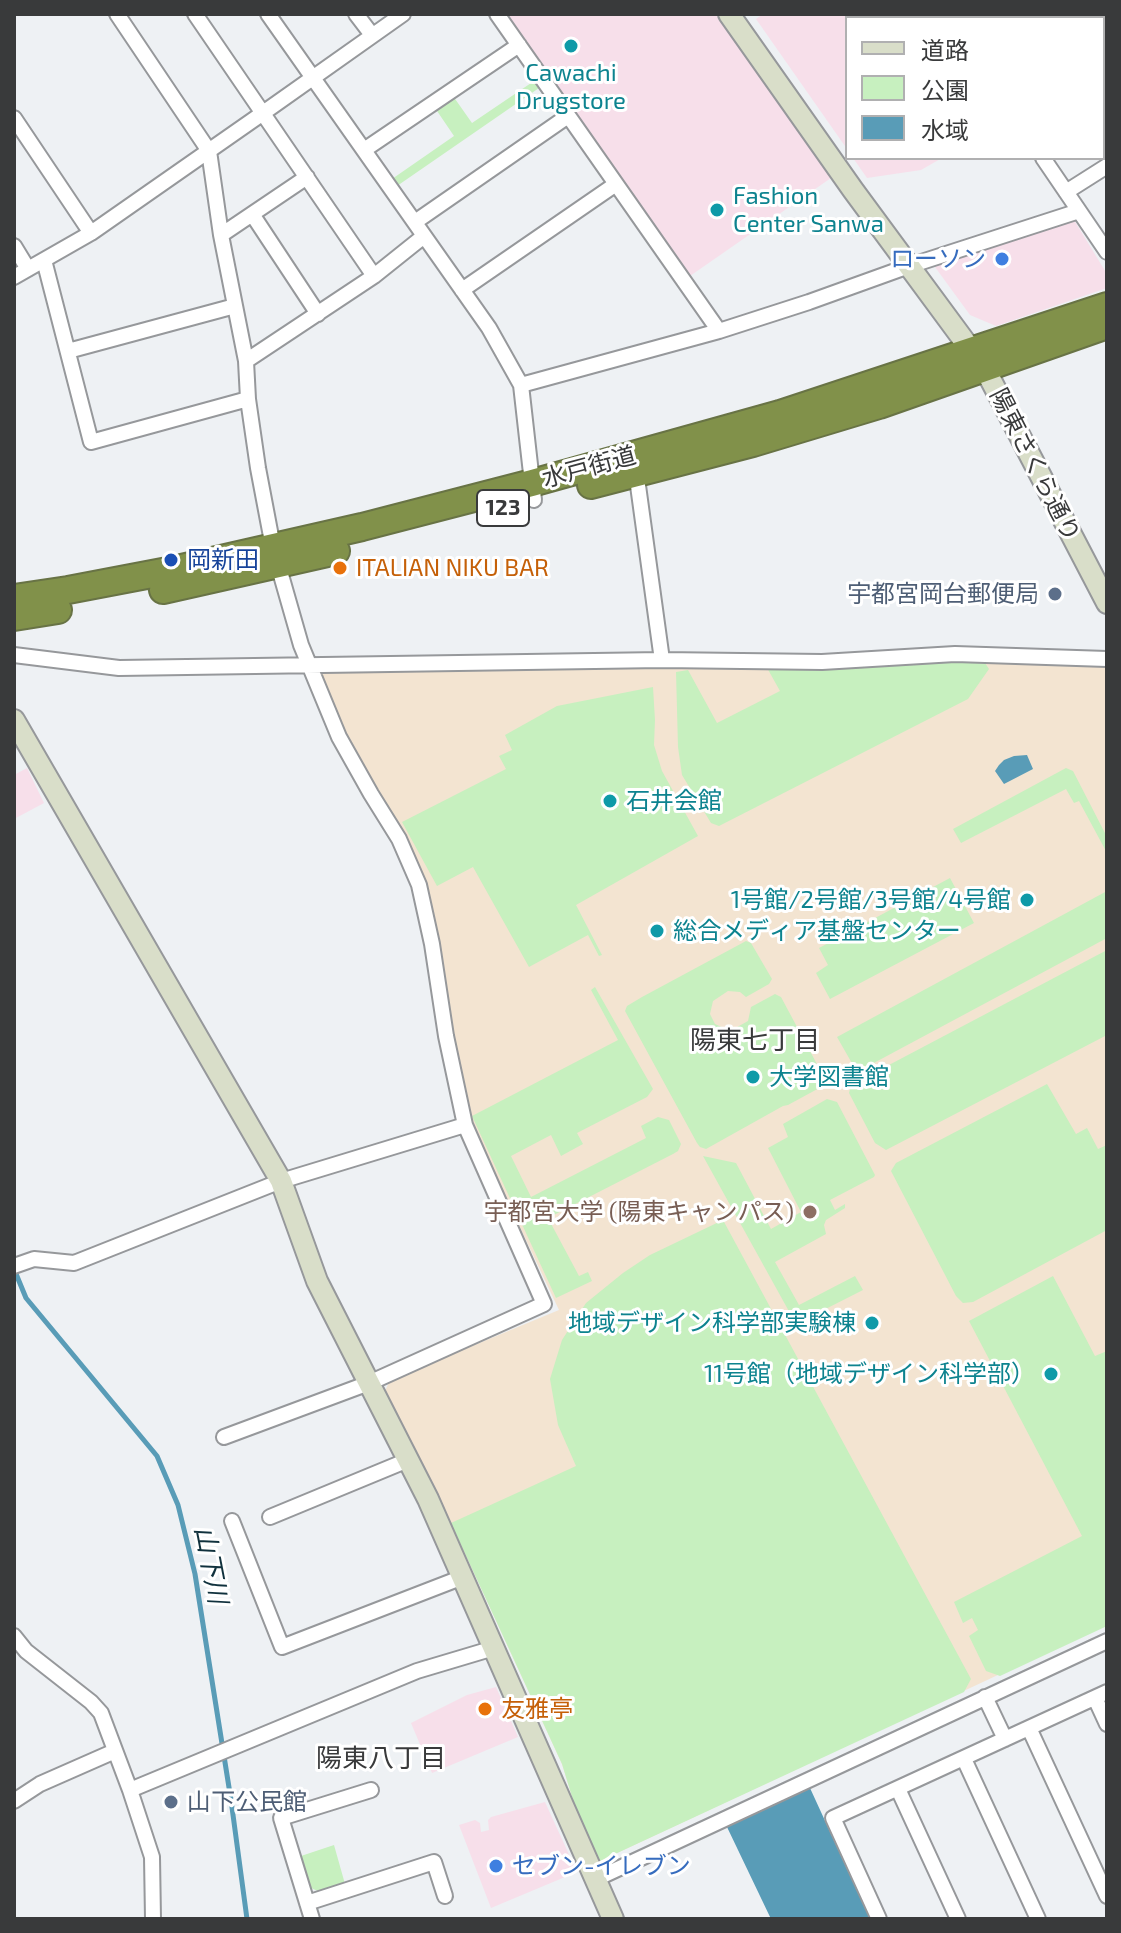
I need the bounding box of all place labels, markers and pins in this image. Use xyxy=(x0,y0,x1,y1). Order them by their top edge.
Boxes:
marker: Cawachi Drugstore xyxy=(562,37,580,55)
place label: Cawachi Drugstore xyxy=(516,59,626,115)
place label: Fashion Center Sanwa xyxy=(733,182,884,238)
marker: Fashion Center Sanwa xyxy=(708,201,726,219)
place label: ローソン xyxy=(890,245,986,273)
marker: ローソン xyxy=(993,250,1011,268)
place label: 岡新田 xyxy=(187,546,259,574)
marker: 岡新田 xyxy=(162,551,180,569)
place label: ITALIAN NIKU BAR xyxy=(356,554,549,582)
marker: ITALIAN NIKU BAR xyxy=(331,559,349,577)
place label: 宇都宮岡台郵便局 xyxy=(847,580,1039,608)
marker: 宇都宮岡台郵便局 xyxy=(1046,585,1064,603)
place label: 石井会館 xyxy=(626,787,722,815)
marker: 石井会館 xyxy=(601,792,619,810)
place label: 1号館/2号館/3号館/4号館 xyxy=(731,886,1011,914)
marker: 1号館/2号館/3号館/4号館 xyxy=(1018,891,1036,909)
place label: 総合メディア基盤センター xyxy=(673,917,961,945)
marker: 総合メディア基盤センター xyxy=(648,922,666,940)
place label: 大学図書館 xyxy=(769,1063,889,1091)
marker: 大学図書館 xyxy=(744,1068,762,1086)
place label: 宇都宮大学 (陽東キャンパス) xyxy=(483,1198,794,1226)
marker: 宇都宮大学 (陽東キャンパス) xyxy=(801,1203,819,1221)
place label: 地域デザイン科学部実験棟 xyxy=(568,1309,856,1337)
marker: 地域デザイン科学部実験棟 xyxy=(863,1314,881,1332)
place label: 11号館（地域デザイン科学部） xyxy=(704,1360,1035,1388)
marker: 11号館（地域デザイン科学部） xyxy=(1042,1365,1060,1383)
place label: 友雅亭 xyxy=(501,1695,573,1723)
marker: 友雅亭 xyxy=(476,1700,494,1718)
place label: 山下公民館 xyxy=(187,1788,307,1816)
marker: 山下公民館 xyxy=(162,1793,180,1811)
place label: セブン-イレブン xyxy=(512,1852,691,1880)
marker: セブン-イレブン xyxy=(487,1857,505,1875)

